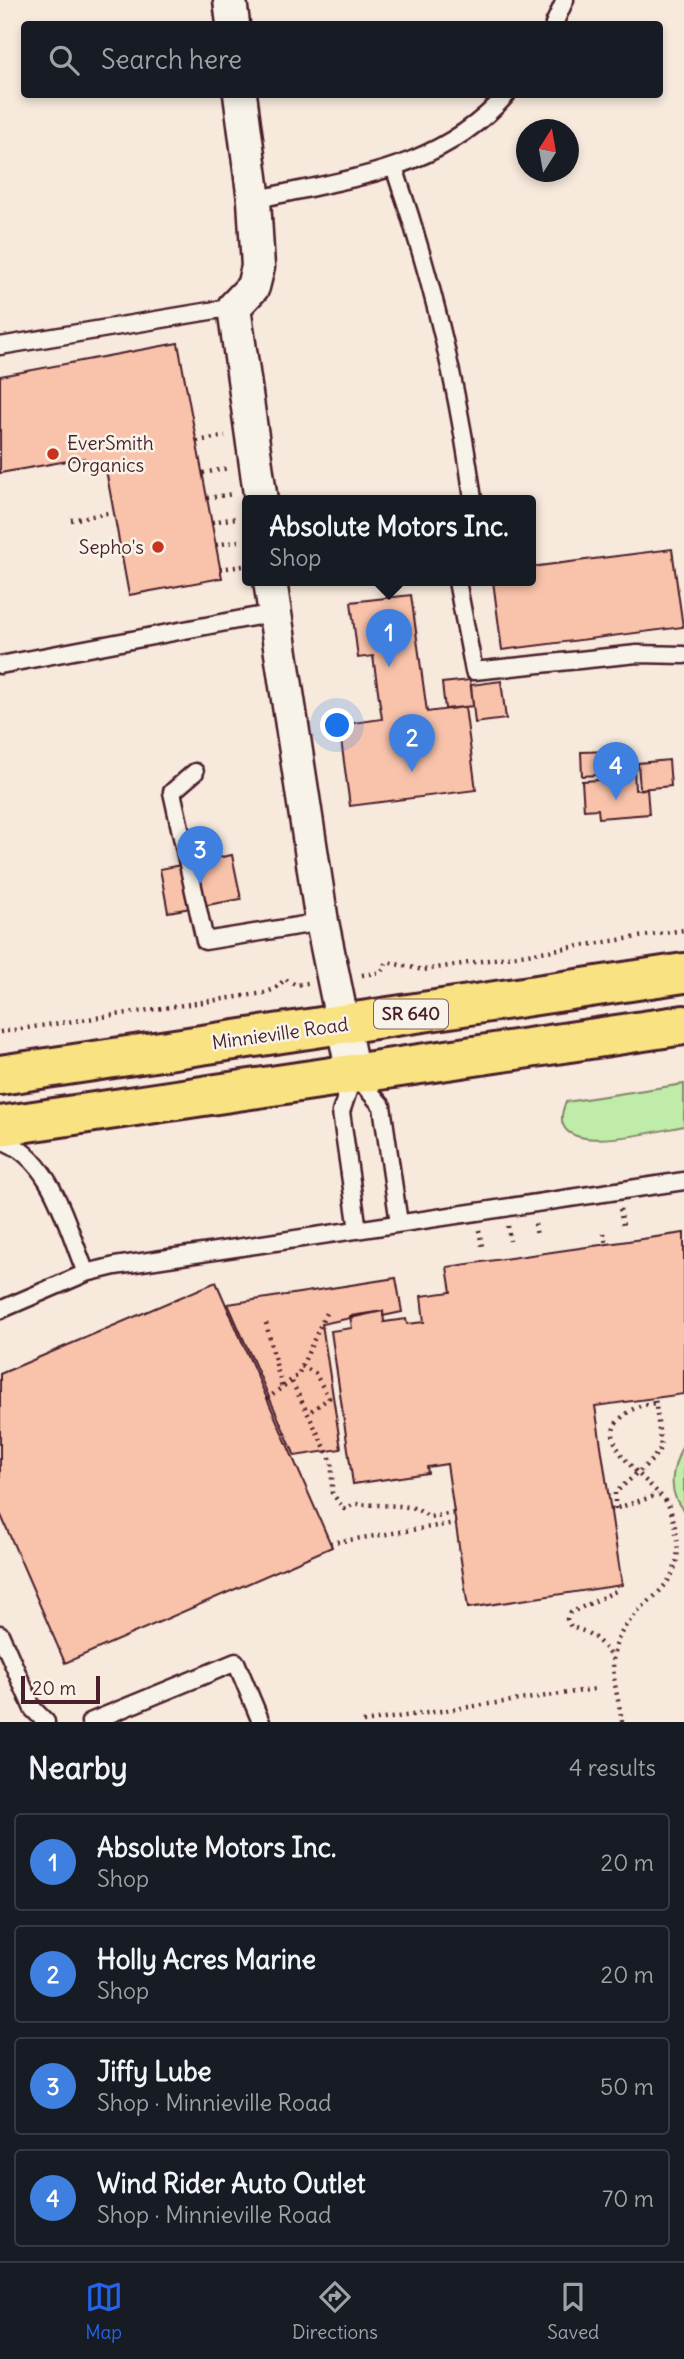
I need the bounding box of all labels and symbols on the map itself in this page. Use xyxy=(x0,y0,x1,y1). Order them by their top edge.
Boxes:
north arrow xyxy=(516,119,579,182)
place label: EverSmith Organics xyxy=(67,431,154,477)
marker: EverSmith Organics xyxy=(45,446,61,462)
place label: Sepho's xyxy=(79,535,144,559)
marker: Sepho's xyxy=(150,539,166,555)
pin: 1 xyxy=(366,609,412,667)
your location xyxy=(320,708,354,742)
pin: 2 xyxy=(389,714,435,772)
pin: 4 xyxy=(593,742,639,800)
pin: 3 xyxy=(177,826,223,884)
road number: SR 640 xyxy=(374,1000,448,1028)
street label: Minnieville Road xyxy=(210,1012,350,1054)
scale bar xyxy=(21,1673,100,1705)

